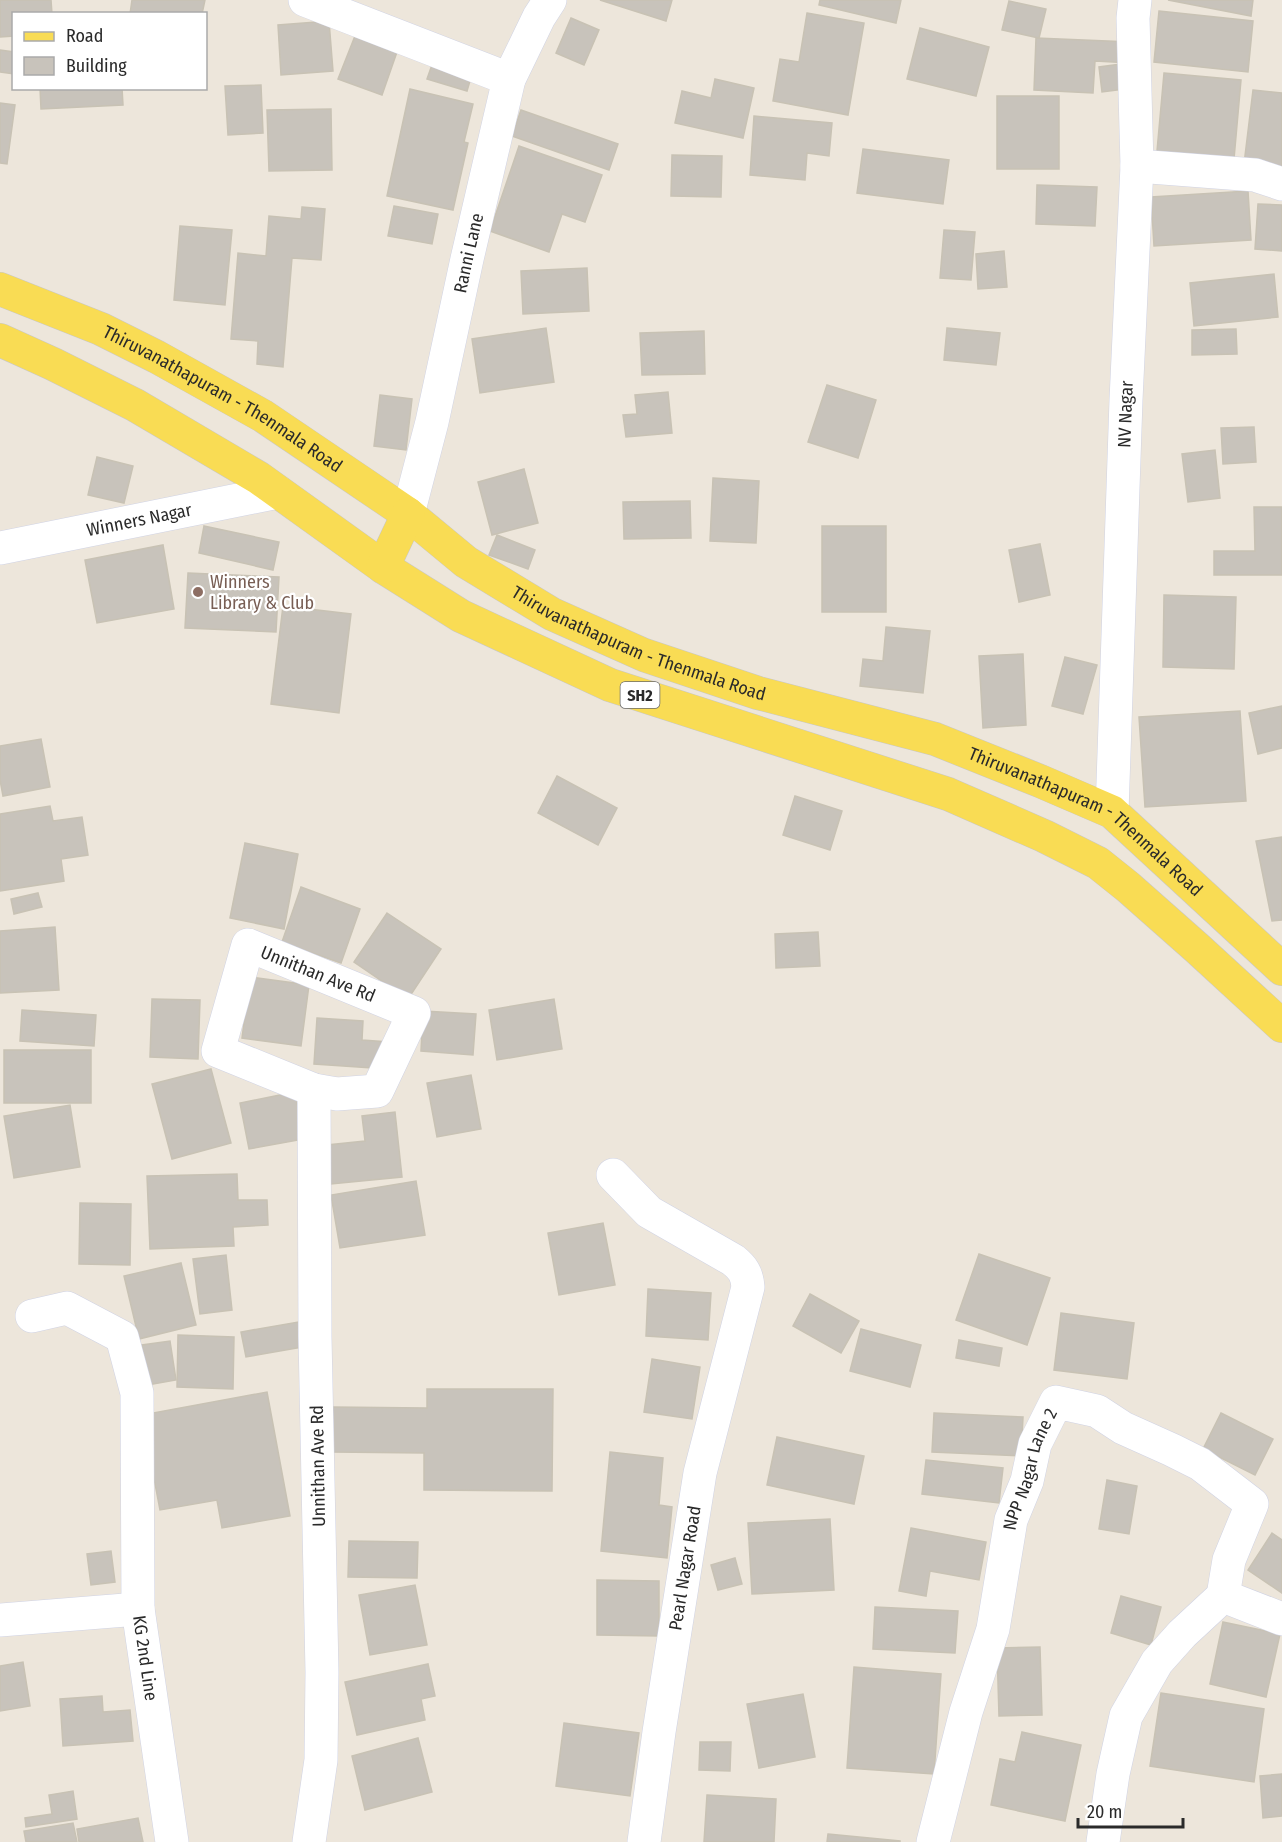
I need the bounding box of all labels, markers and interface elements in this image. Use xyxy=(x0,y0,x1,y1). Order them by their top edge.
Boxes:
legend xyxy=(12,12,207,90)
text: Road xyxy=(66,25,103,47)
text: Building xyxy=(66,55,127,77)
street label: Ranni Lane xyxy=(449,211,488,295)
street label: Thiruvanathapuram - Thenmala Road xyxy=(99,321,346,477)
street label: NV Nagar xyxy=(1113,379,1138,448)
street label: Winners Nagar xyxy=(85,498,194,541)
place label: Winners Library & Club xyxy=(210,571,314,614)
street label: Thiruvanathapuram - Thenmala Road xyxy=(508,581,768,706)
marker: Winners Library & Club xyxy=(191,585,205,599)
road number: SH2 xyxy=(620,682,660,708)
street label: Thiruvanathapuram - Thenmala Road xyxy=(965,743,1207,901)
street label: Unnithan Ave Rd xyxy=(257,941,379,1007)
street label: Unnithan Ave Rd xyxy=(306,1405,330,1527)
street label: NPP Nagar Lane 2 xyxy=(999,1405,1062,1532)
street label: Pearl Nagar Road xyxy=(664,1504,706,1632)
street label: KG 2nd Line xyxy=(128,1614,162,1702)
scale bar xyxy=(1078,1791,1183,1829)
text: 20 m xyxy=(1087,1801,1122,1823)

